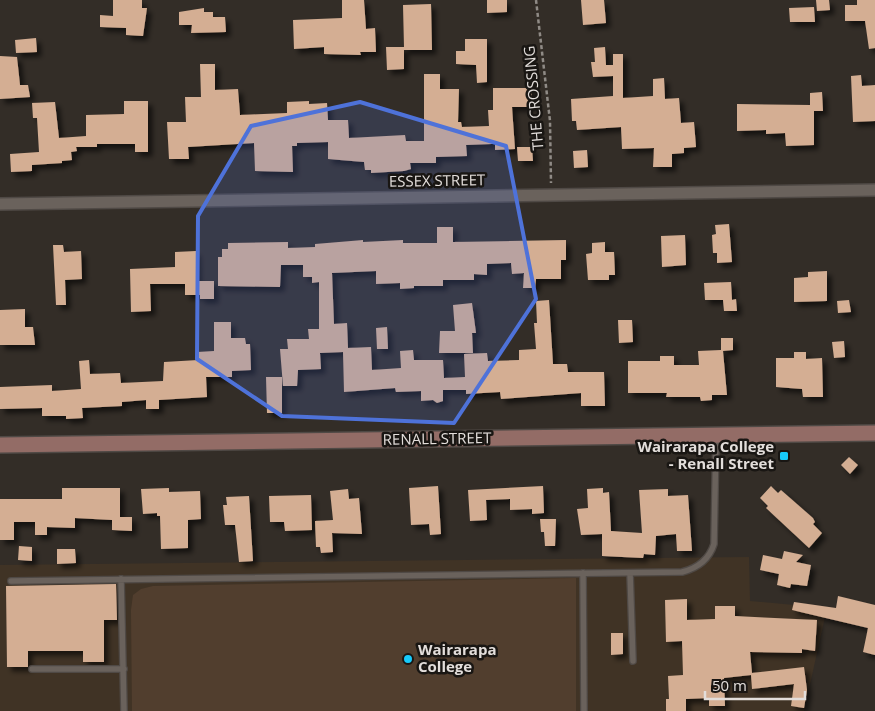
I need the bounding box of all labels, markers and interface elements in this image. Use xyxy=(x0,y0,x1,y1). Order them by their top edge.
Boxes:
street label: THE CROSSING xyxy=(518,45,548,151)
street label: ESSEX STREET xyxy=(389,169,486,191)
street label: RENALL STREET xyxy=(383,427,492,449)
place label: Wairarapa College - Renall Street xyxy=(637,436,774,473)
marker: Wairarapa College - Renall Street xyxy=(778,450,790,462)
place label: Wairarapa College xyxy=(418,639,496,676)
marker: Wairarapa College xyxy=(402,653,414,665)
scale bar xyxy=(705,668,805,700)
text: 50 m xyxy=(712,675,747,695)

